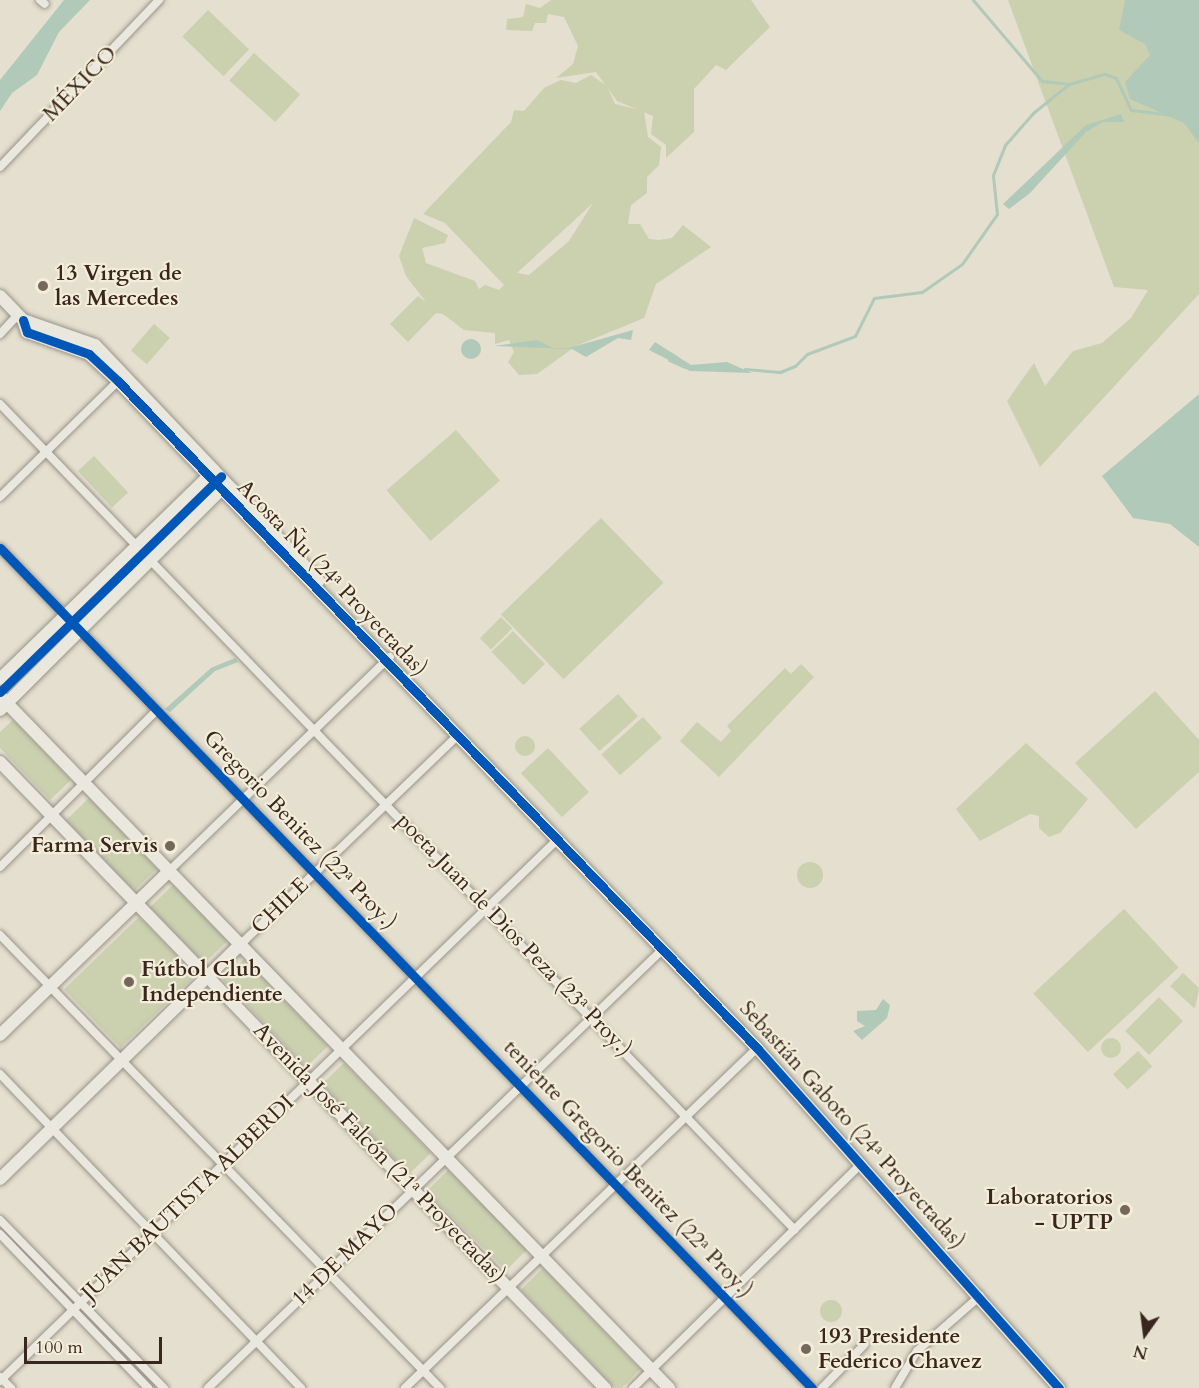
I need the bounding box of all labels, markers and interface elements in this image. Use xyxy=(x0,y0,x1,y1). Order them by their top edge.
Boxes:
street label: MÉXICO xyxy=(38,41,122,127)
place label: 13 Virgen de las Mercedes xyxy=(55,260,182,312)
marker: 13 Virgen de las Mercedes xyxy=(36,279,50,293)
street label: Acosta Ñu (24ª Proyectadas) xyxy=(231,474,433,682)
street label: Gregorio Benitez (22ª Proy.) xyxy=(198,725,402,935)
street label: poeta Juan de Dios Peza (23ª Proy.) xyxy=(391,808,637,1062)
place label: Farma Servis xyxy=(31,833,158,859)
marker: Farma Servis xyxy=(163,839,177,853)
street label: CHILE xyxy=(246,872,314,940)
place label: Fútbol Club Independiente xyxy=(141,956,283,1008)
marker: Fútbol Club Independiente xyxy=(122,975,136,989)
street label: Sebastián Gaboto (24ª Proyectadas) xyxy=(734,996,970,1254)
street label: Avenida José Falcón (21ª Proyectadas) xyxy=(247,1017,511,1289)
street label: teniente Gregorio Benitez (22ª Proy.) xyxy=(498,1035,758,1303)
street label: JUAN BAUTISTA ALBERDI xyxy=(76,1090,300,1306)
place label: Laboratorios - UPTP xyxy=(986,1184,1113,1236)
street label: 14 DE MAYO xyxy=(286,1198,404,1312)
marker: Laboratorios - UPTP xyxy=(1118,1203,1132,1217)
north arrow xyxy=(1115,1304,1175,1364)
place label: 193 Presidente Federico Chavez xyxy=(818,1323,982,1374)
scale bar xyxy=(27,1325,165,1363)
text: 100 m xyxy=(35,1335,83,1360)
text: N xyxy=(1131,1339,1150,1364)
marker: 193 Presidente Federico Chavez xyxy=(799,1342,813,1356)

